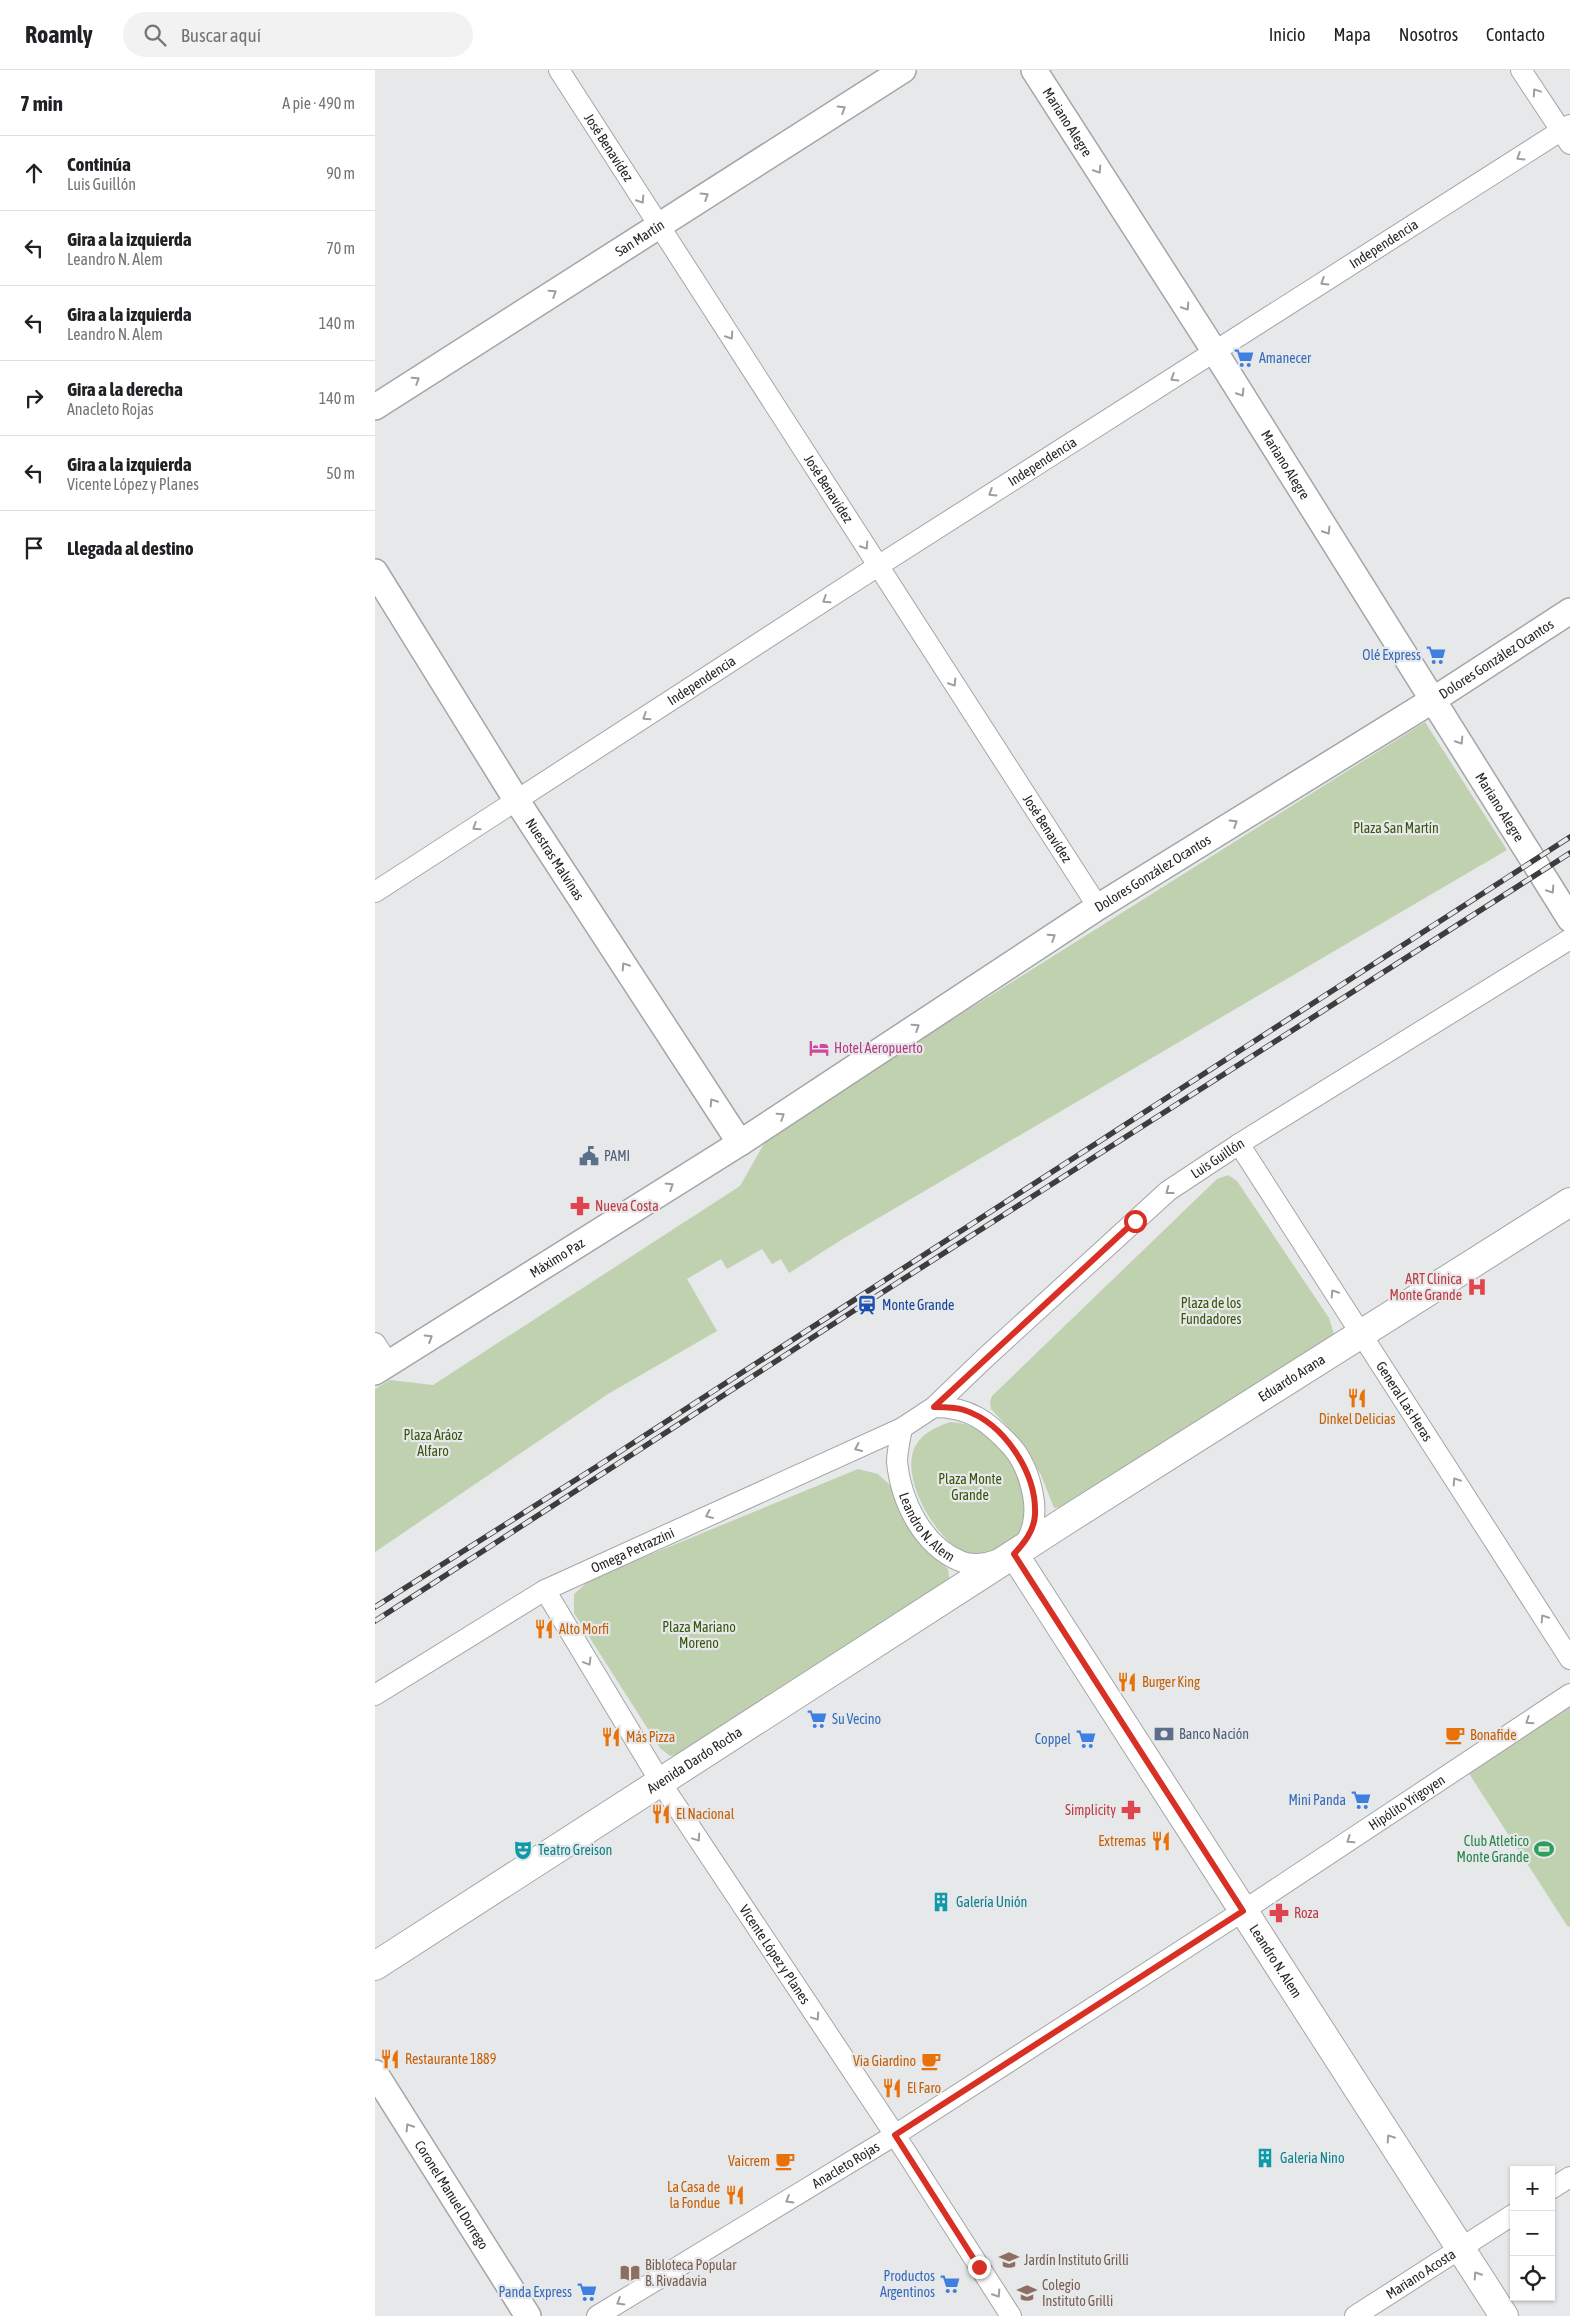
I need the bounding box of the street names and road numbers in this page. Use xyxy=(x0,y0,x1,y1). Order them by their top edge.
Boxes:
street label: Mariano Alegre xyxy=(1040,85,1095,160)
street label: José Benavídez xyxy=(581,110,637,184)
street label: San Martín xyxy=(612,216,667,260)
street label: Independencia xyxy=(1346,216,1421,271)
street label: Mariano Alegre xyxy=(1258,427,1313,502)
street label: Independencia xyxy=(1005,434,1079,489)
street label: José Benavídez xyxy=(801,452,856,526)
street label: Dolores González Ocantos xyxy=(1436,616,1557,702)
street label: Independencia xyxy=(664,653,738,708)
street label: Mariano Alegre xyxy=(1472,770,1528,845)
street label: José Benavídez xyxy=(1020,791,1075,865)
street label: Nuestras Malvinas xyxy=(523,815,587,903)
street label: Dolores González Ocantos xyxy=(1092,831,1214,915)
street label: Luis Guillón xyxy=(1188,1135,1247,1182)
street label: Máximo Paz xyxy=(527,1235,587,1281)
street label: Eduardo Arana xyxy=(1255,1351,1328,1405)
street label: General Las Heras xyxy=(1373,1359,1436,1444)
street label: Leandro N. Alem xyxy=(896,1490,958,1565)
street label: Omega Petrazzini xyxy=(588,1524,677,1576)
street label: Avenida Dardo Rocha xyxy=(644,1724,745,1797)
street label: Hipólito Yrigoyen xyxy=(1366,1771,1448,1833)
street label: Vicente López y Planes xyxy=(736,1902,814,2007)
street label: Leandro N. Alem xyxy=(1246,1921,1305,2001)
street label: Coronel Manuel Dorrego xyxy=(412,2138,492,2252)
street label: Anacleto Rojas xyxy=(809,2138,882,2192)
street label: Mariano Acosta xyxy=(1383,2246,1458,2302)

